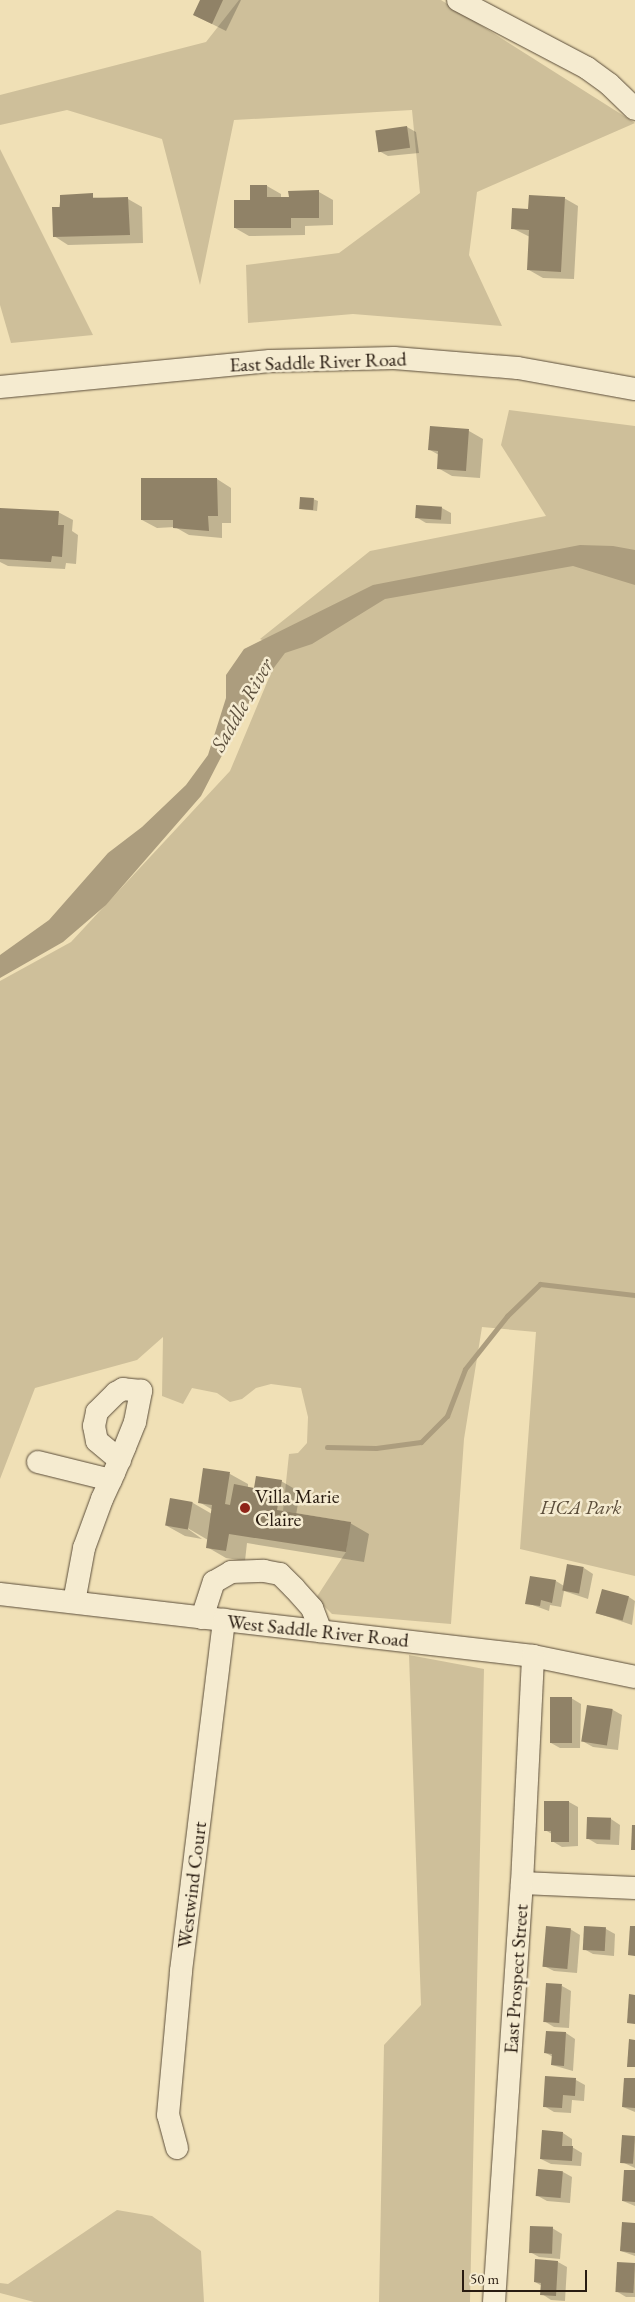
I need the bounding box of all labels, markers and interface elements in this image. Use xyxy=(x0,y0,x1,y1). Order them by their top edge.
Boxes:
street label: East Saddle River Road xyxy=(229,347,407,377)
water label: Saddle River xyxy=(205,654,279,756)
place label: Villa Marie Claire xyxy=(255,1484,339,1531)
park label: HCA Park xyxy=(540,1495,622,1519)
marker: Villa Marie Claire xyxy=(239,1502,251,1514)
street label: West Saddle River Road xyxy=(226,1610,410,1652)
street label: Westwind Court xyxy=(172,1820,212,1950)
street label: East Prospect Street xyxy=(499,1903,533,2055)
scale bar xyxy=(465,2260,590,2292)
text: 50 m xyxy=(470,2269,499,2288)

